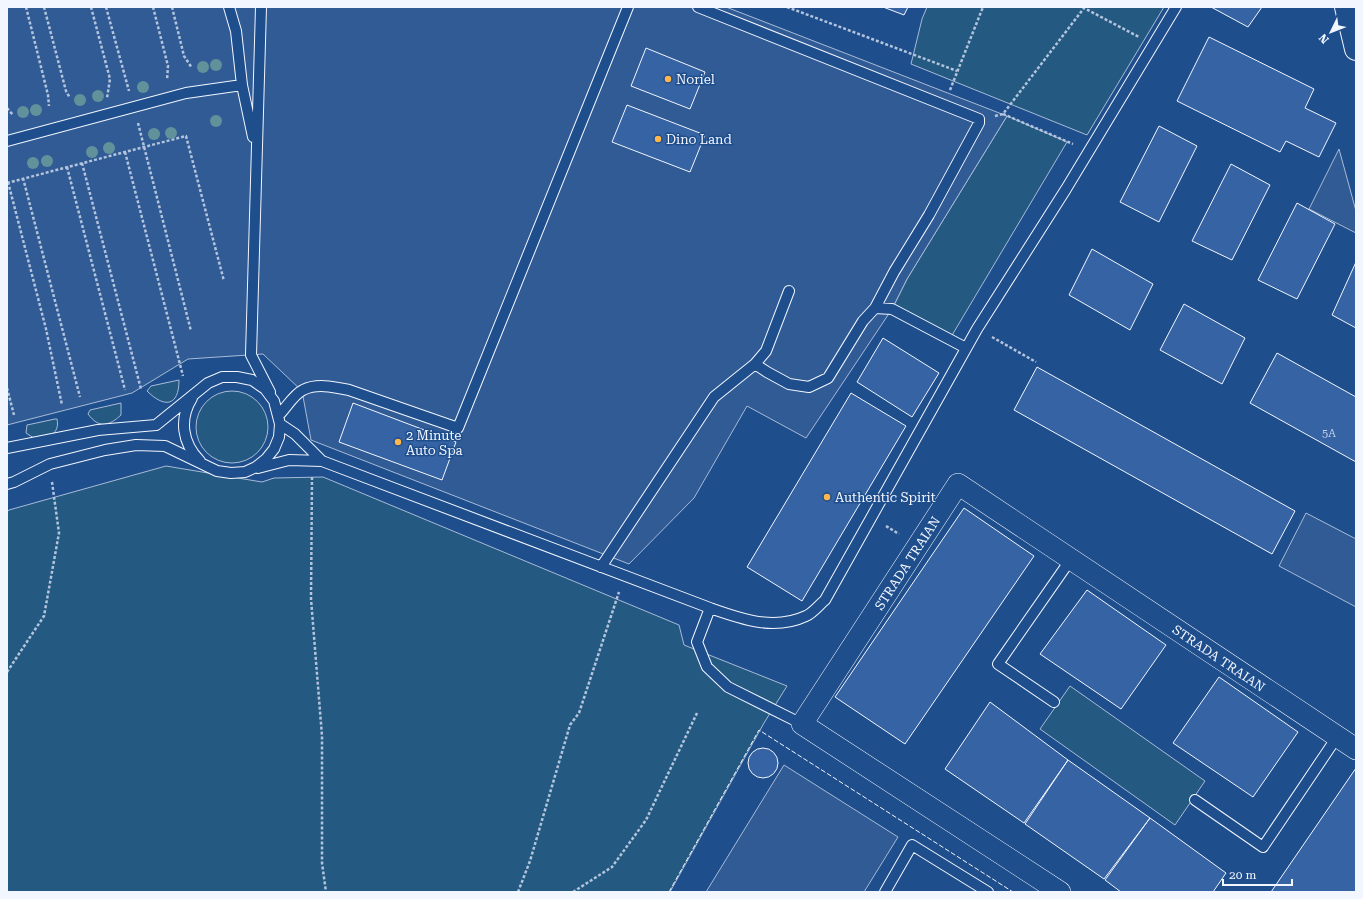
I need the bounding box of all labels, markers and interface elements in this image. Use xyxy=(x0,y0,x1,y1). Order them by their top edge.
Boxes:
north arrow xyxy=(1311,12,1351,52)
text: N xyxy=(1316,31,1332,46)
place label: Noriel xyxy=(676,72,715,87)
marker: Noriel xyxy=(663,74,673,84)
place label: Dino Land xyxy=(666,132,732,147)
marker: Dino Land xyxy=(653,134,663,144)
house number: 5A xyxy=(1322,427,1336,440)
place label: 2 Minute Auto Spa xyxy=(406,428,463,458)
marker: 2 Minute Auto Spa xyxy=(393,437,403,447)
place label: Authentic Spirit xyxy=(835,490,936,505)
marker: Authentic Spirit xyxy=(822,492,832,502)
street label: STRADA TRAIAN xyxy=(872,514,943,613)
street label: STRADA TRAIAN xyxy=(1170,622,1268,695)
scale bar xyxy=(1223,861,1292,887)
text: 20 m xyxy=(1229,868,1256,882)

